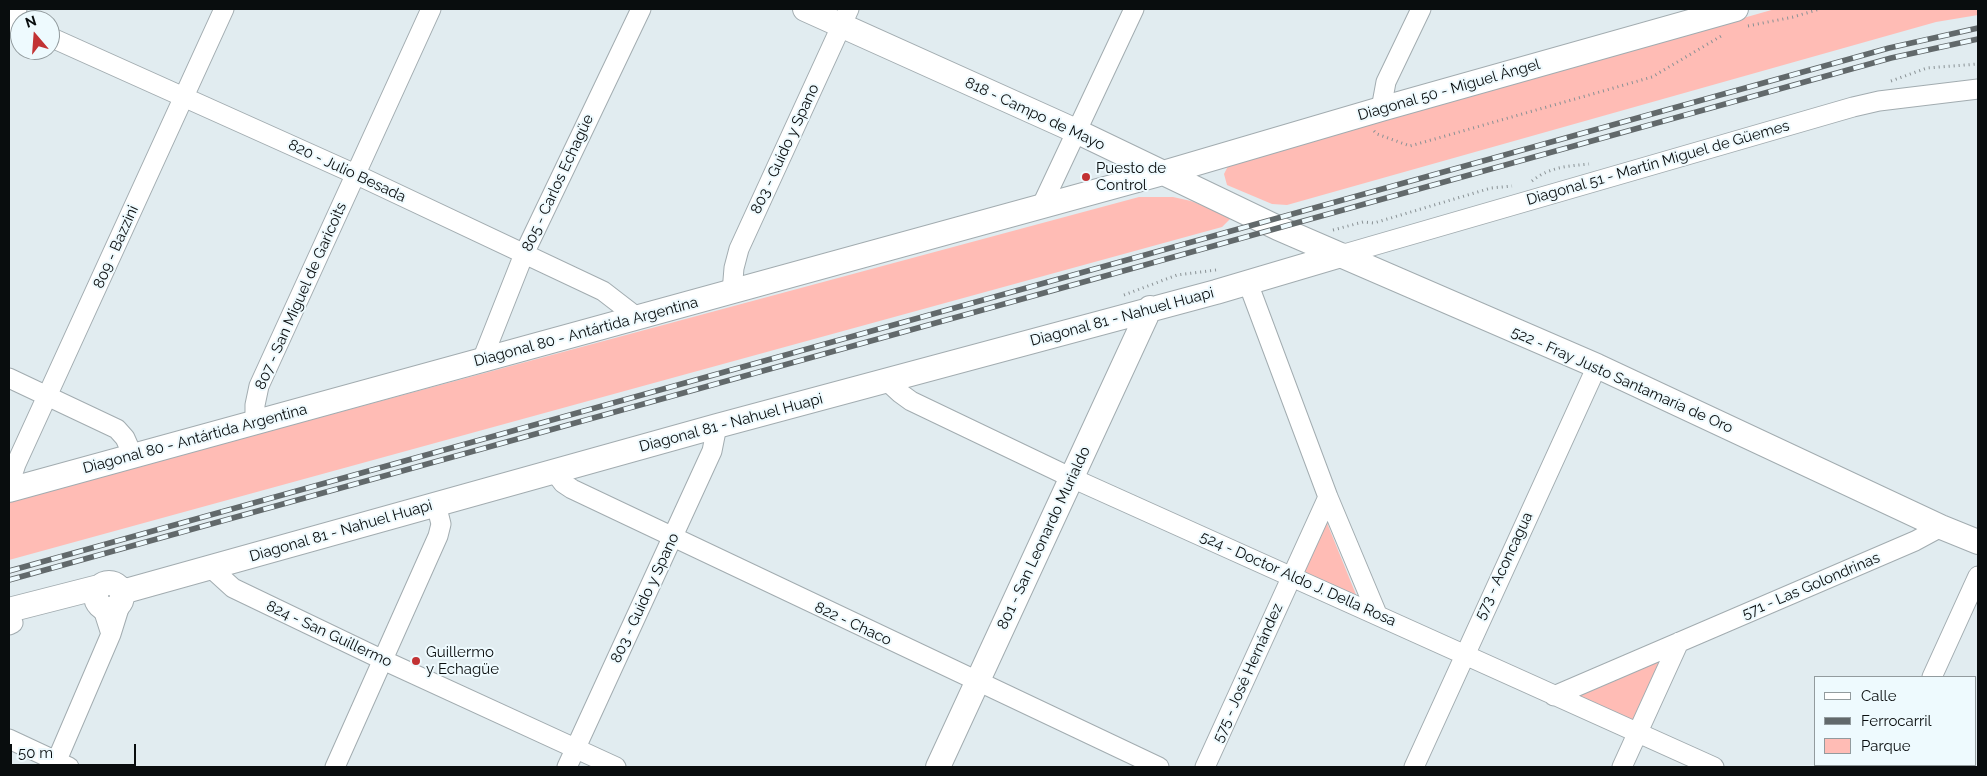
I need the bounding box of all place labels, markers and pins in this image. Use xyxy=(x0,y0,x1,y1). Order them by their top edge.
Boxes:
place label: Puesto de Control xyxy=(1096,159,1166,194)
marker: Puesto de Control xyxy=(1080,171,1092,183)
place label: Guillermo y Echagüe xyxy=(426,643,499,678)
marker: Guillermo y Echagüe xyxy=(410,655,422,667)

